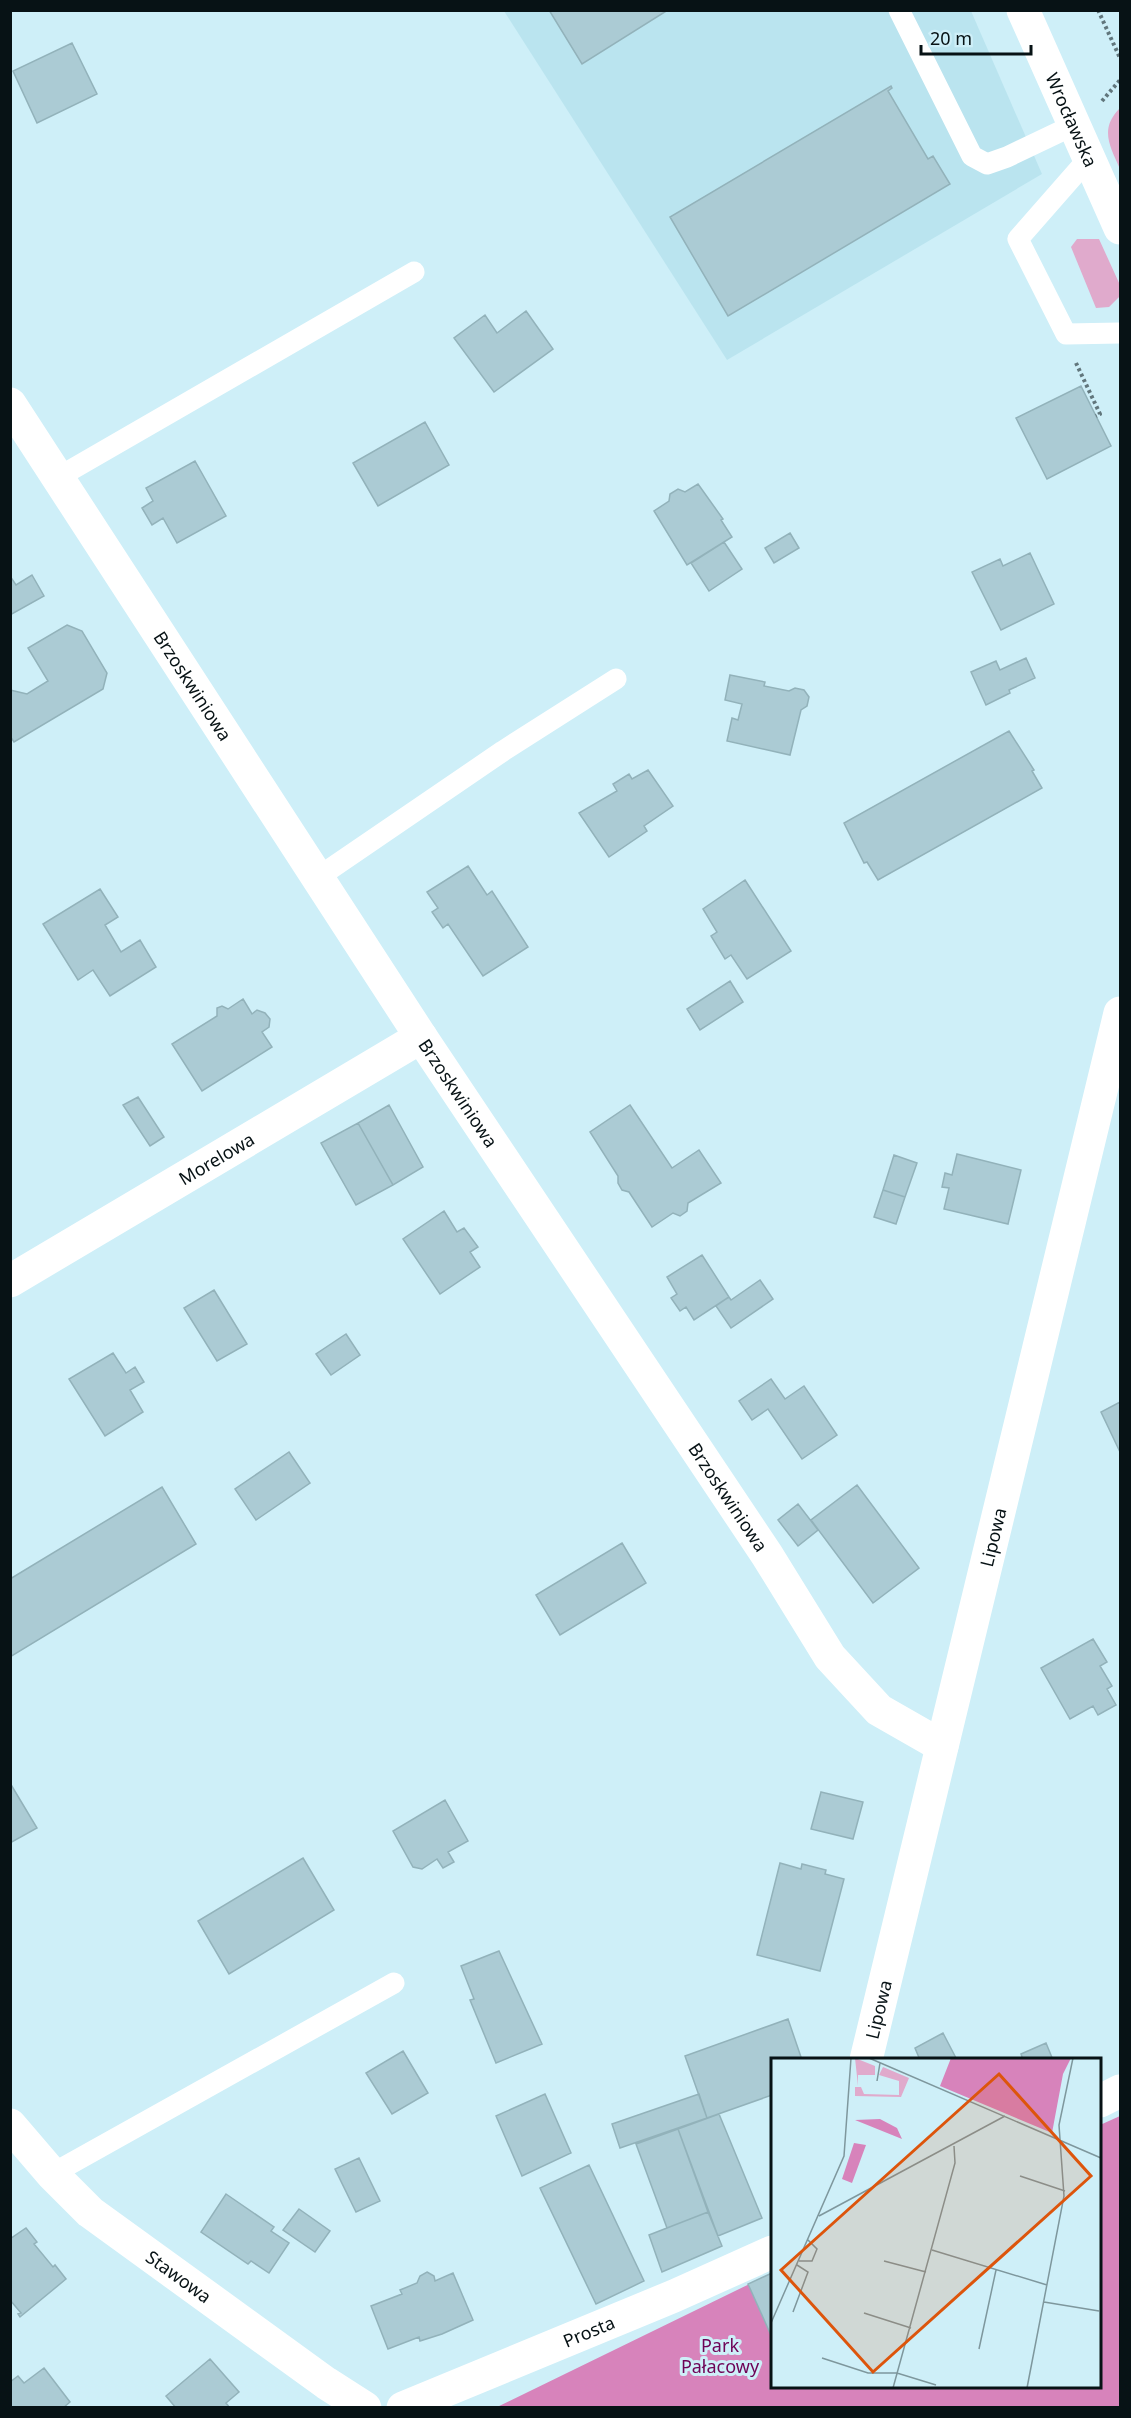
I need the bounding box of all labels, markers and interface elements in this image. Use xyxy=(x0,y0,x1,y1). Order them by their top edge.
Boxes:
scale bar xyxy=(921,18,1030,56)
text: 20 m xyxy=(930,26,972,50)
street label: Wrocławska xyxy=(1040,69,1103,170)
street label: Brzoskwiniowa xyxy=(149,626,237,745)
street label: Brzoskwiniowa xyxy=(413,1034,503,1152)
street label: Morelowa xyxy=(174,1127,259,1190)
street label: Brzoskwiniowa xyxy=(683,1438,773,1556)
street label: Lipowa xyxy=(974,1505,1012,1569)
street label: Lipowa xyxy=(860,1977,897,2041)
inset map xyxy=(771,2058,1101,2388)
street label: Stawowa xyxy=(141,2245,216,2308)
street label: Prosta xyxy=(559,2310,618,2353)
park label: Park Pałacowy xyxy=(681,2333,760,2378)

